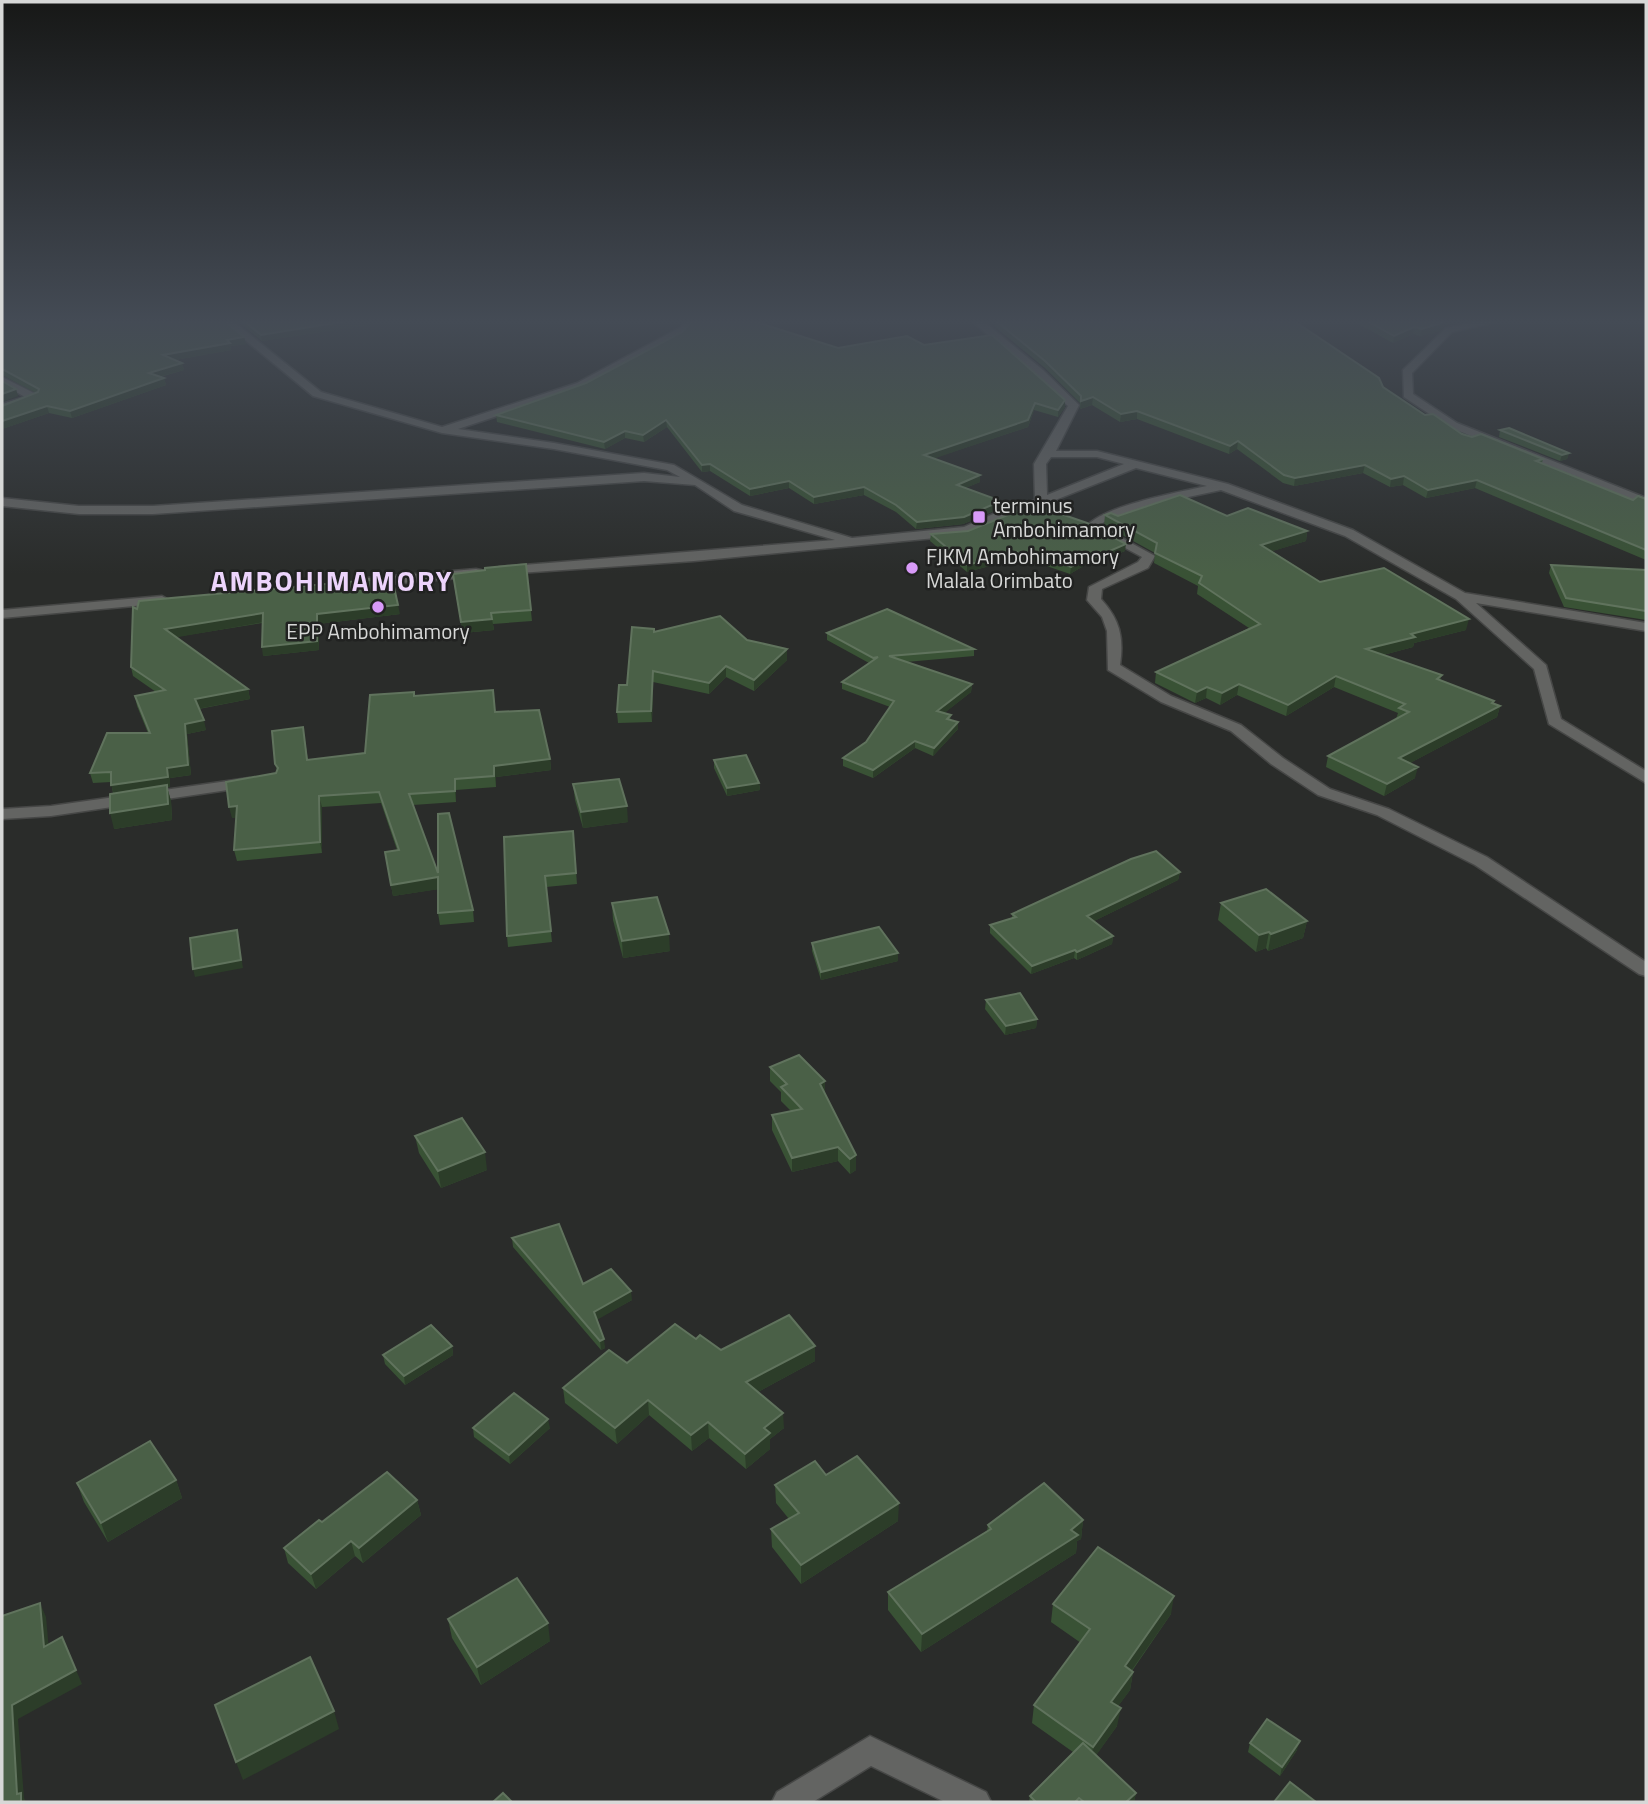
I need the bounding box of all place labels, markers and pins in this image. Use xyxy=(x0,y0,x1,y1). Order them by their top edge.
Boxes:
place label: terminus Ambohimamory xyxy=(993,489,1135,545)
marker: terminus Ambohimamory xyxy=(971,509,987,525)
place label: FJKM Ambohimamory Malala Orimbato xyxy=(926,540,1119,596)
marker: FJKM Ambohimamory Malala Orimbato xyxy=(904,560,920,576)
marker: EPP Ambohimamory xyxy=(370,599,386,615)
place label: EPP Ambohimamory xyxy=(286,615,470,647)

